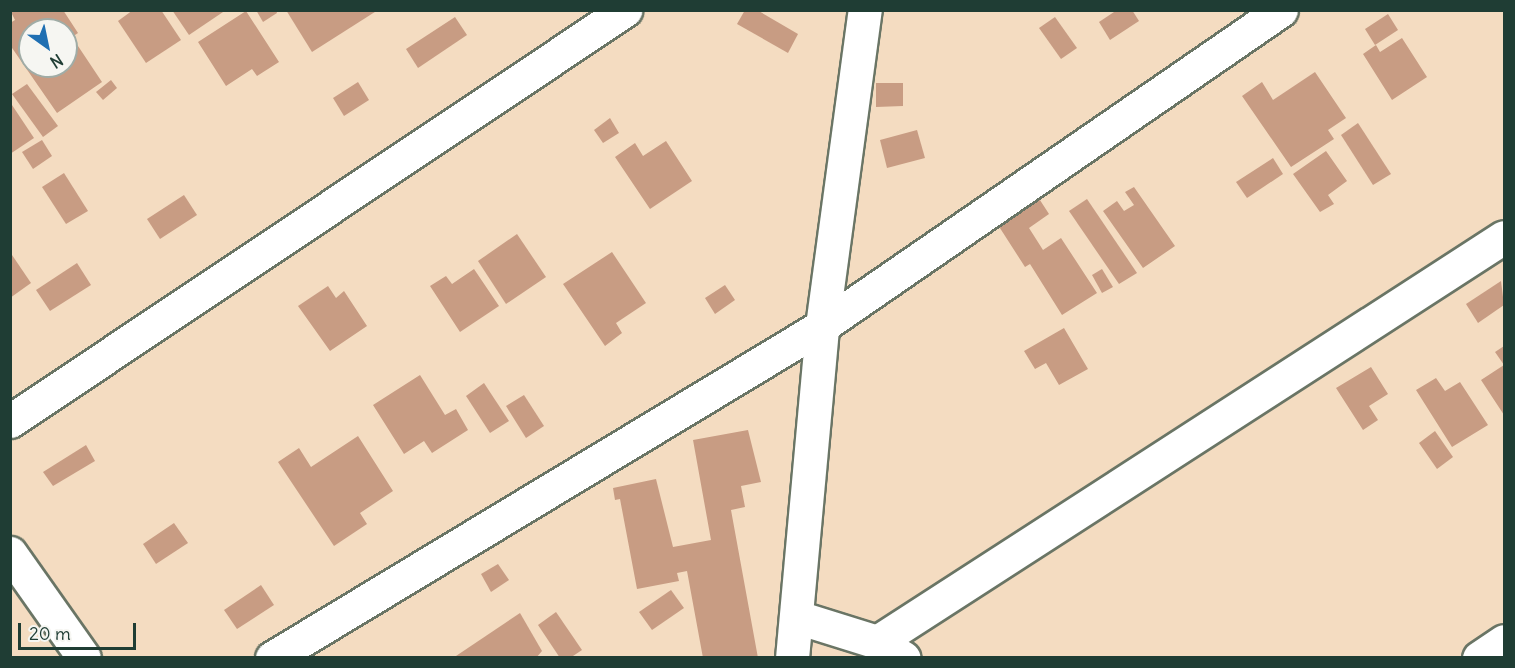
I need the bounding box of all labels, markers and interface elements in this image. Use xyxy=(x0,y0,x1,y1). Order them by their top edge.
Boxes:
north arrow xyxy=(18,18,78,78)
text: N xyxy=(47,50,67,73)
scale bar xyxy=(21,611,140,649)
text: 20 m xyxy=(29,622,71,645)

